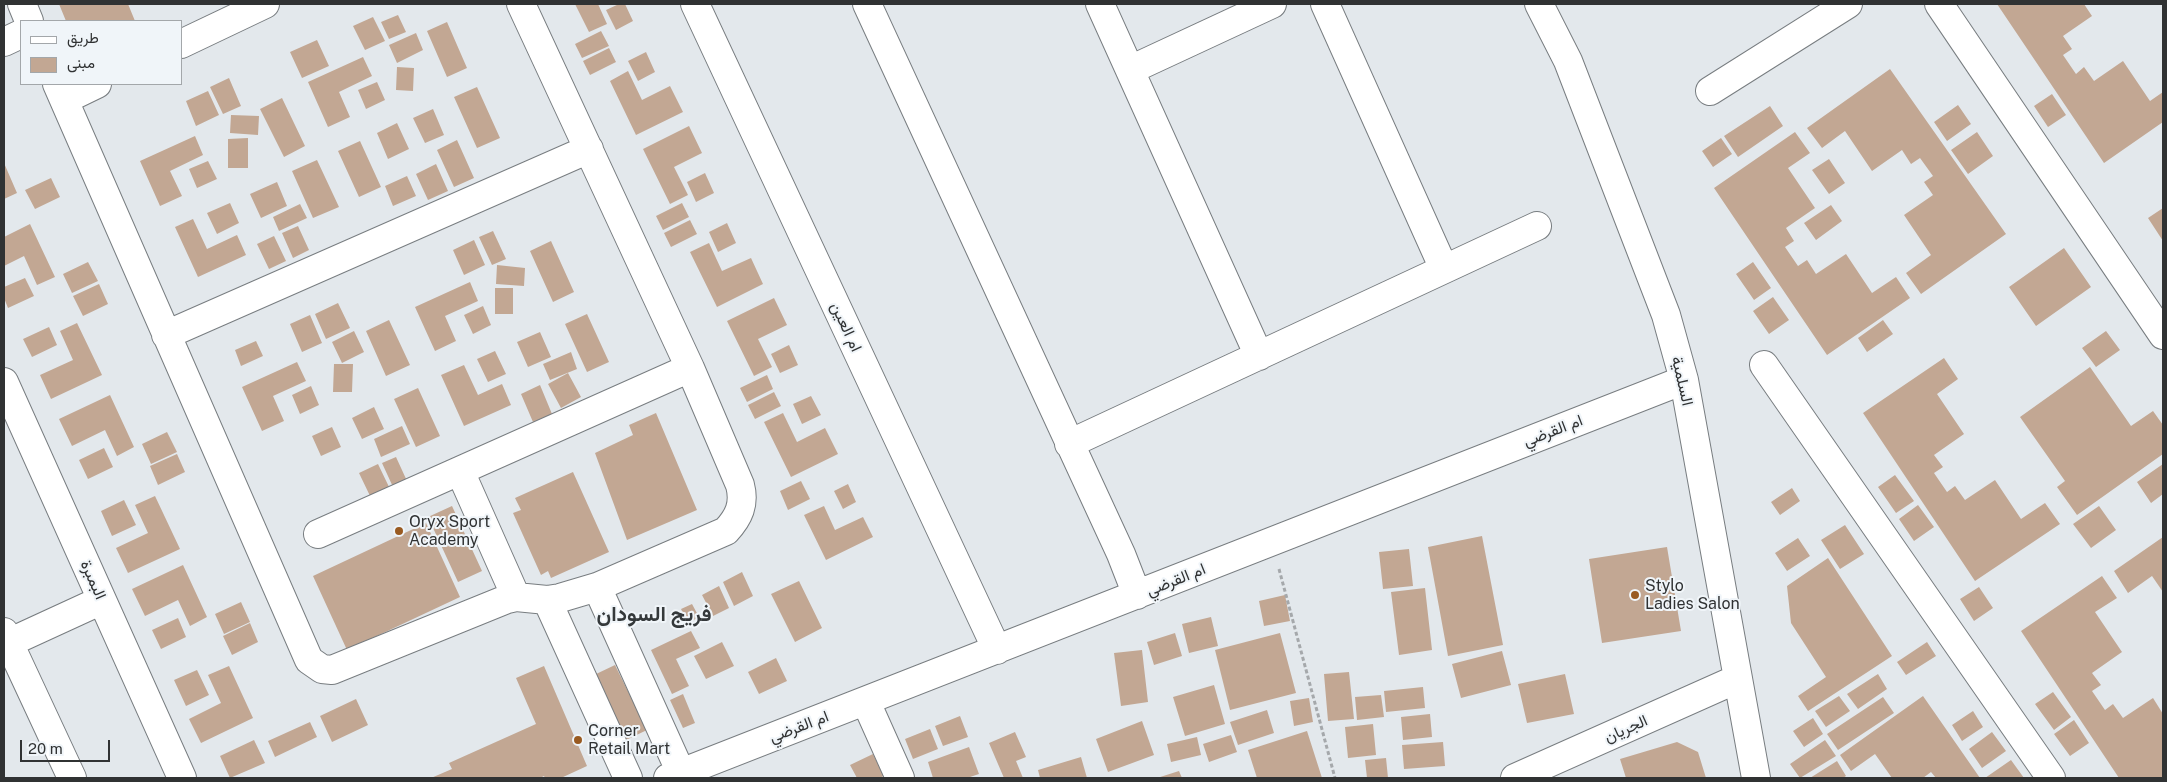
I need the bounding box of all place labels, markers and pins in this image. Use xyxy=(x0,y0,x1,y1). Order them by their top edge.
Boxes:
place label: Oryx Sport Academy xyxy=(409,512,490,550)
marker: Oryx Sport Academy xyxy=(393,525,405,537)
place label: Stylo Ladies Salon xyxy=(1645,576,1740,614)
marker: Stylo Ladies Salon xyxy=(1629,589,1641,601)
place label: Corner Retail Mart xyxy=(588,721,670,759)
marker: Corner Retail Mart xyxy=(572,734,584,746)

